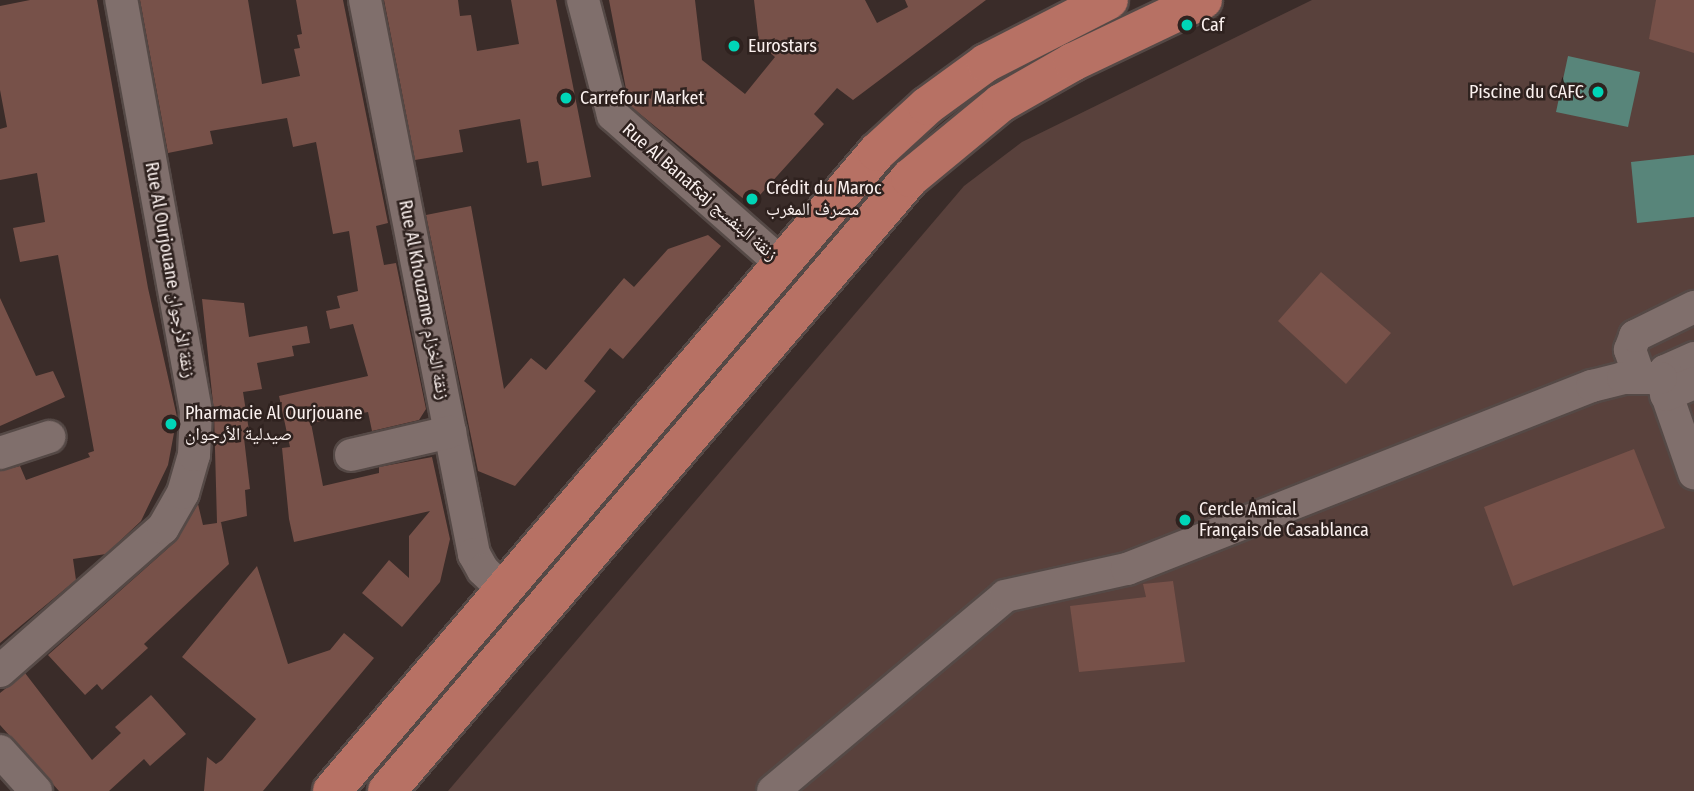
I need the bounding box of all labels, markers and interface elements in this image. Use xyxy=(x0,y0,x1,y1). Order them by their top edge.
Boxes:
place label: Caf xyxy=(1201,14,1224,36)
marker: Caf xyxy=(1179,17,1195,33)
place label: Eurostars xyxy=(748,35,817,57)
marker: Eurostars xyxy=(726,38,742,54)
place label: Piscine du CAFC xyxy=(1469,81,1584,103)
marker: Piscine du CAFC xyxy=(1590,84,1606,100)
place label: Carrefour Market xyxy=(580,87,704,109)
marker: Carrefour Market xyxy=(558,90,574,106)
street label: Rue Al Banafsaj زنقة البنفسج xyxy=(618,119,782,265)
street label: Rue Al Ourjouane زنقة الأرجوان xyxy=(140,160,200,380)
place label: Crédit du Maroc مصرف المغرب xyxy=(766,178,882,220)
marker: Crédit du Maroc مصرف المغرب xyxy=(744,191,760,207)
street label: Rue Al Khouzame زنقة الخزام xyxy=(394,198,454,402)
place label: Pharmacie Al Ourjouane صيدلية الأرجوان xyxy=(185,403,363,446)
marker: Pharmacie Al Ourjouane صيدلية الأرجوان xyxy=(163,416,179,432)
place label: Cercle Amical Français de Casablanca xyxy=(1199,499,1369,542)
marker: Cercle Amical Français de Casablanca xyxy=(1177,512,1193,528)

